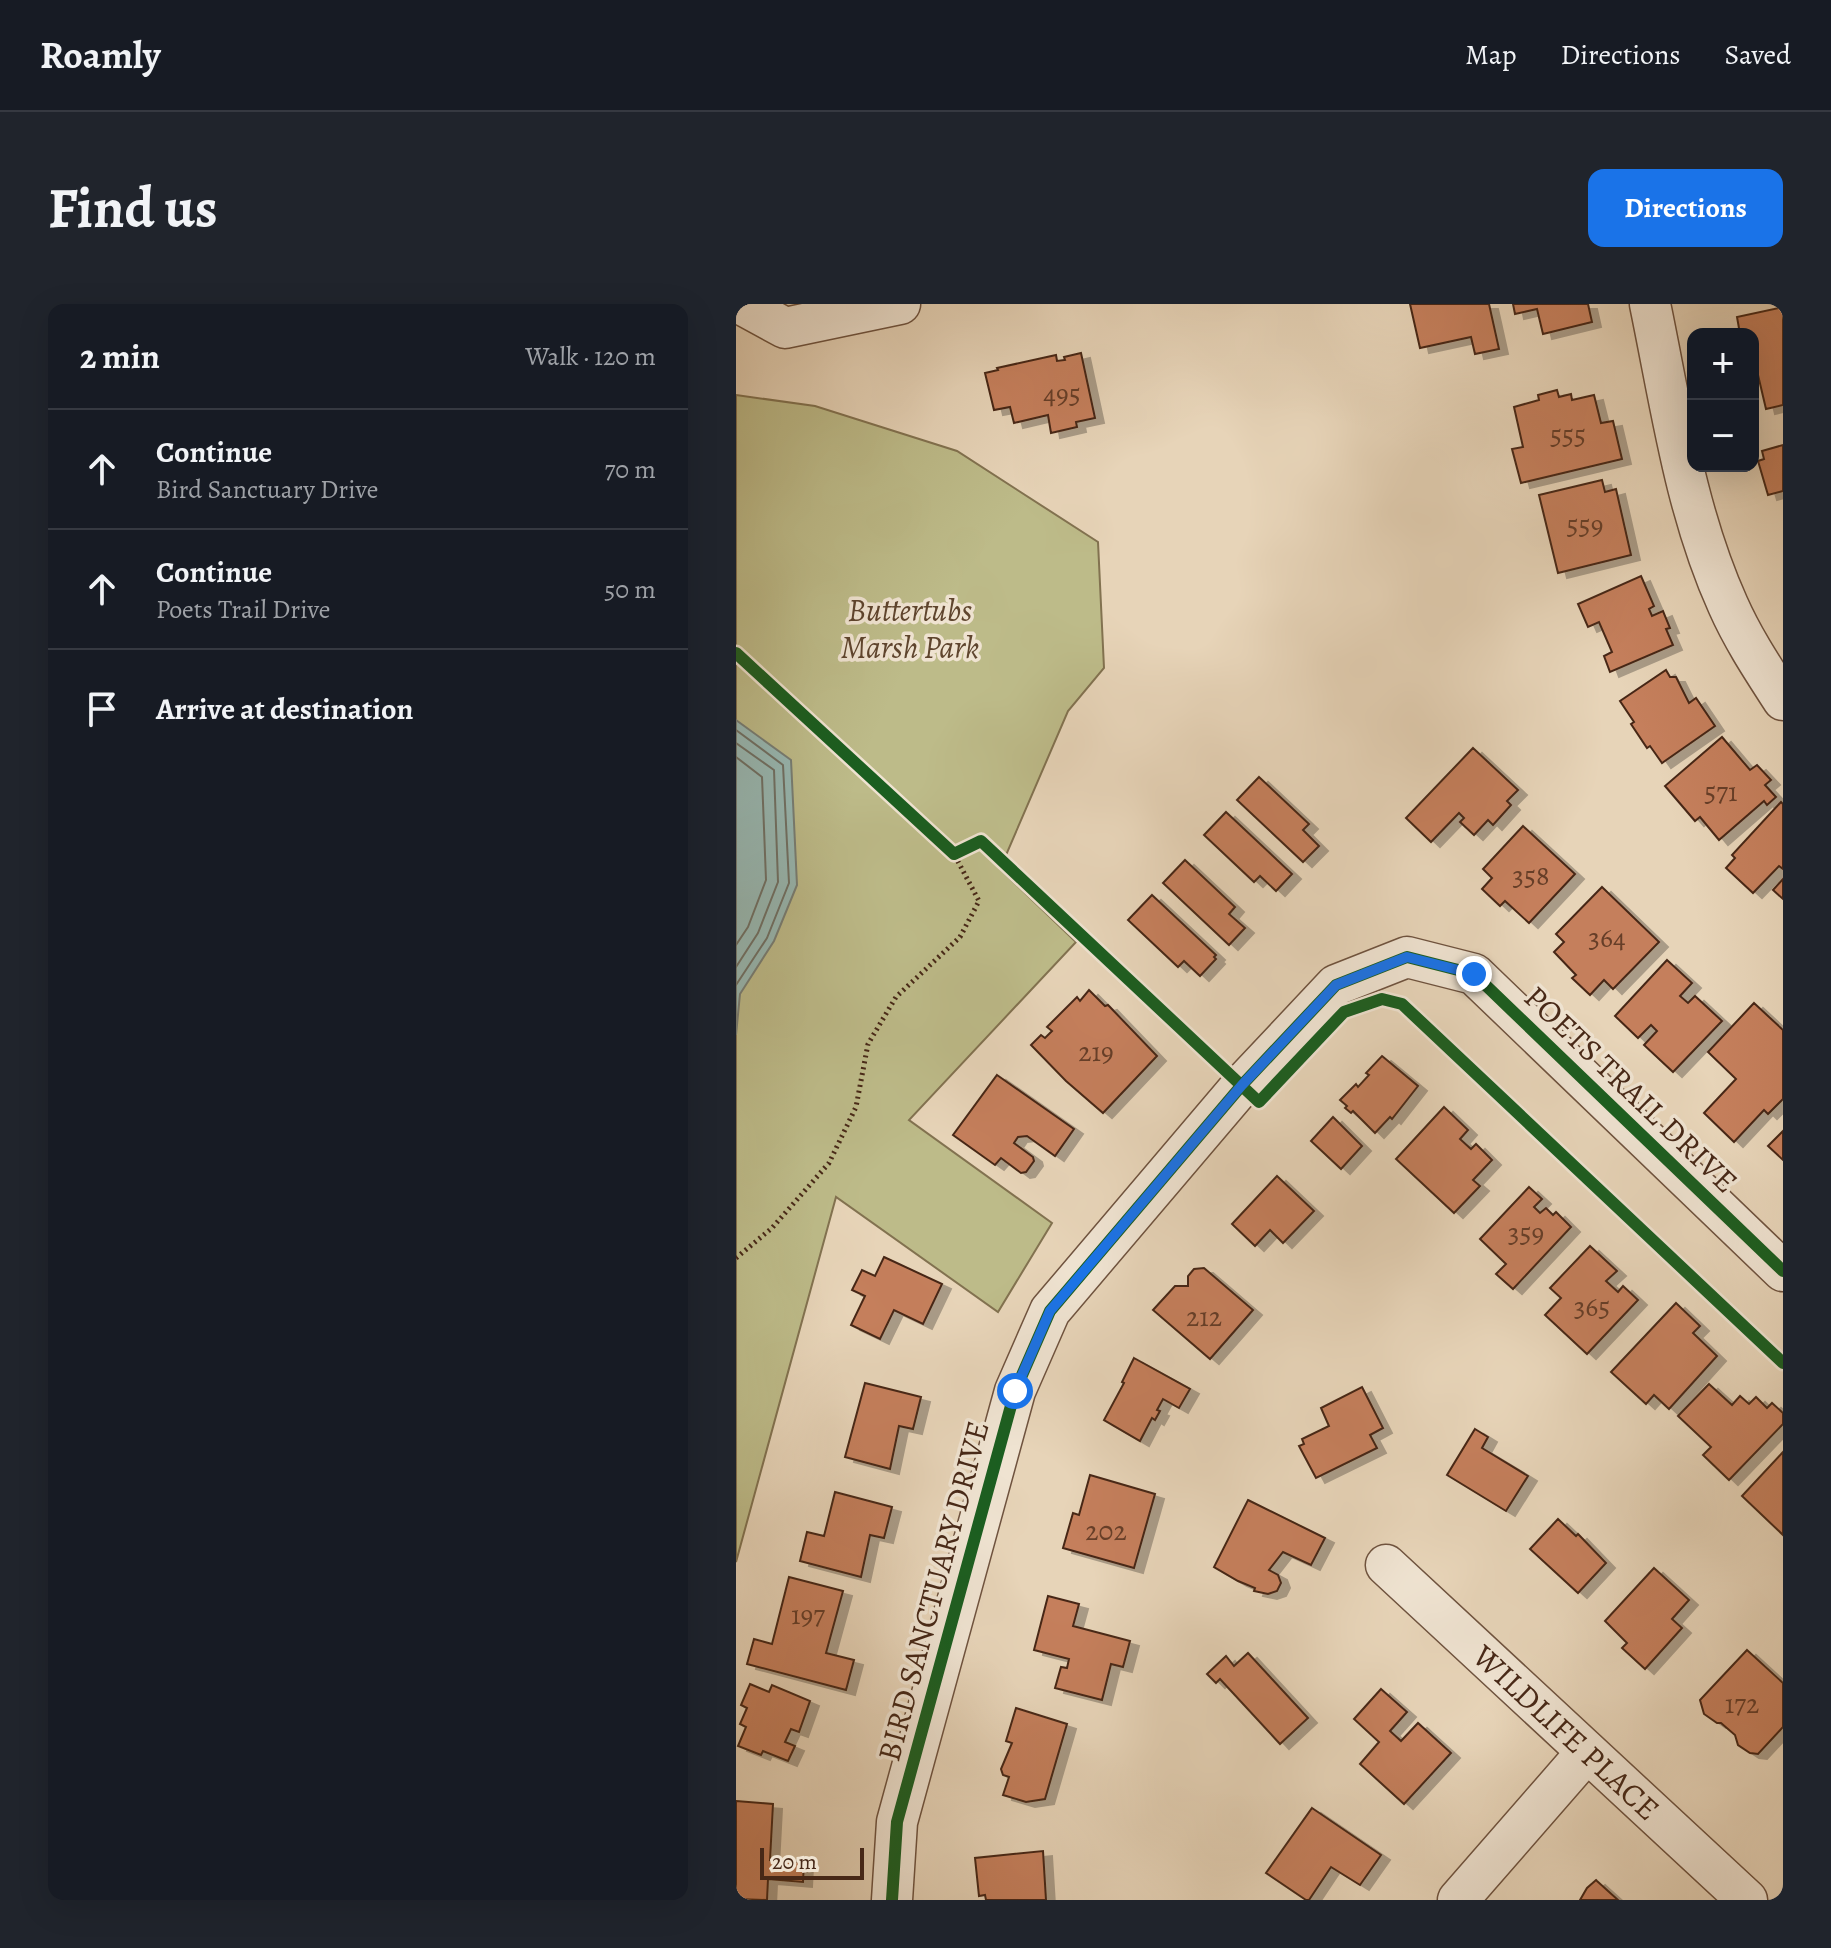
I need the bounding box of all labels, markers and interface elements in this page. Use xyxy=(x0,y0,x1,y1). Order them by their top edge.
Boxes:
text: Roamly xyxy=(40,29,161,81)
text: Map xyxy=(1465,36,1516,74)
text: Directions xyxy=(1560,36,1681,74)
text: Saved xyxy=(1725,36,1791,74)
button: Directions xyxy=(1588,169,1783,247)
text: Find us xyxy=(48,170,218,246)
map controls xyxy=(1687,328,1759,472)
button: + xyxy=(1687,328,1759,400)
text: 2 min xyxy=(80,333,160,380)
text: Walk · 120 m xyxy=(525,339,656,374)
house number: 495 xyxy=(1043,375,1081,413)
button: − xyxy=(1687,400,1759,472)
house number: 555 xyxy=(1550,416,1586,454)
text: Continue xyxy=(156,432,272,472)
icon: ahead xyxy=(80,447,124,491)
text: 70 m xyxy=(604,452,656,487)
text: Bird Sanctuary Drive xyxy=(156,472,378,507)
house number: 559 xyxy=(1567,506,1603,544)
text: Continue xyxy=(156,552,272,592)
icon: ahead xyxy=(80,567,124,611)
text: 50 m xyxy=(604,572,656,607)
park label: Buttertubs Marsh Park xyxy=(841,588,979,669)
text: Poets Trail Drive xyxy=(156,592,330,627)
icon: arrive xyxy=(80,687,124,731)
text: Arrive at destination xyxy=(156,689,413,729)
house number: 571 xyxy=(1704,773,1738,811)
house number: 358 xyxy=(1512,857,1550,895)
house number: 364 xyxy=(1588,919,1626,957)
route end xyxy=(1456,956,1492,992)
street label: POETS TRAIL DRIVE xyxy=(1515,975,1747,1203)
house number: 219 xyxy=(1078,1033,1114,1071)
house number: 359 xyxy=(1508,1214,1544,1252)
house number: 365 xyxy=(1574,1288,1610,1326)
house number: 212 xyxy=(1186,1298,1222,1336)
route start xyxy=(997,1373,1033,1409)
street label: BIRD SANCTUARY DRIVE xyxy=(866,1416,1000,1766)
house number: 202 xyxy=(1085,1512,1127,1550)
house number: 197 xyxy=(791,1596,825,1634)
street label: WILDLIFE PLACE xyxy=(1463,1634,1669,1830)
house number: 172 xyxy=(1725,1685,1759,1723)
scale bar xyxy=(760,1844,864,1880)
text: 20 m xyxy=(772,1847,817,1877)

